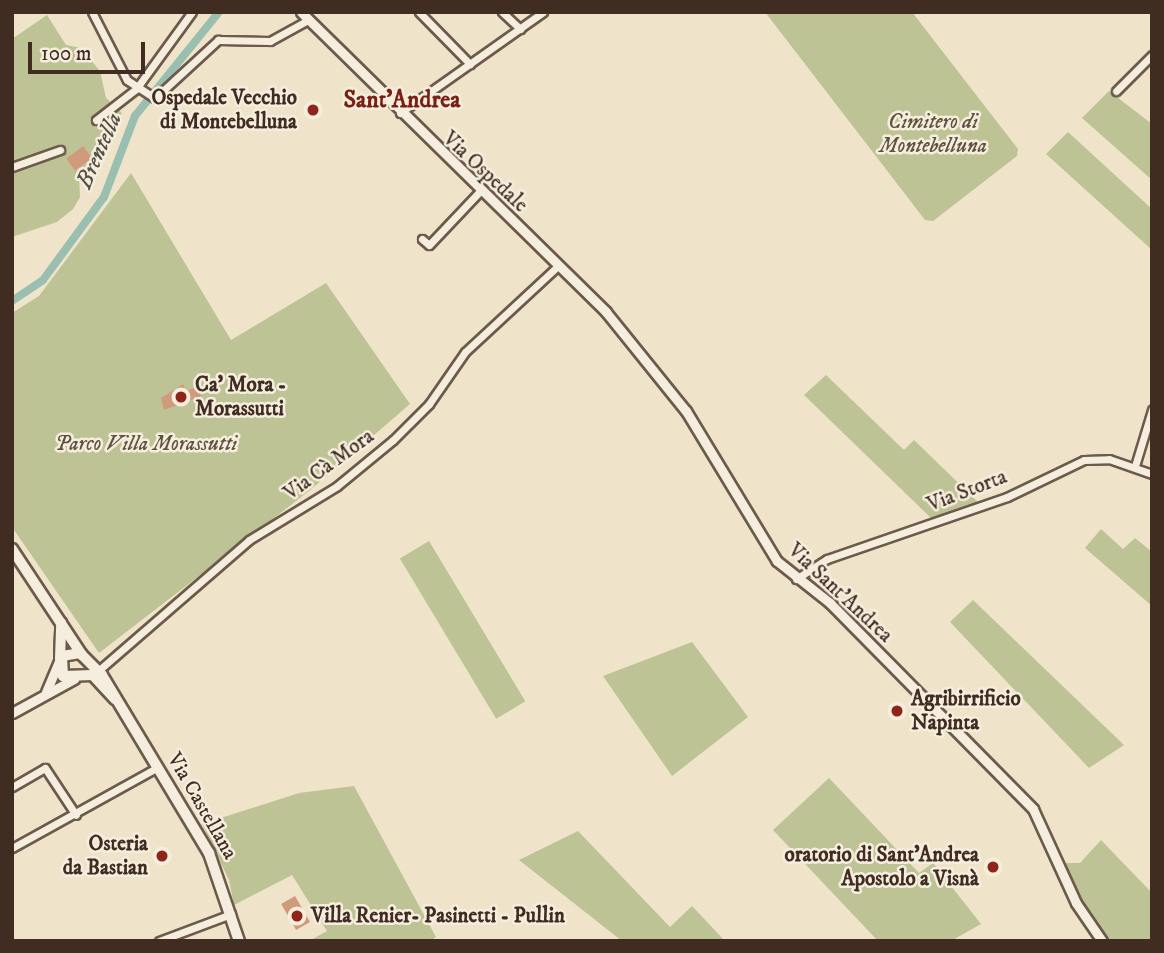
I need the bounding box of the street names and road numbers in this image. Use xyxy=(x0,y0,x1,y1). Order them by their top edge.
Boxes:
street label: Via Ospedale xyxy=(437,126,533,218)
street label: Via Cà Mora xyxy=(279,424,379,506)
street label: Via Storta xyxy=(924,464,1010,518)
street label: Via Sant'Andrea xyxy=(782,538,898,648)
street label: Via Castellana xyxy=(161,748,243,864)

